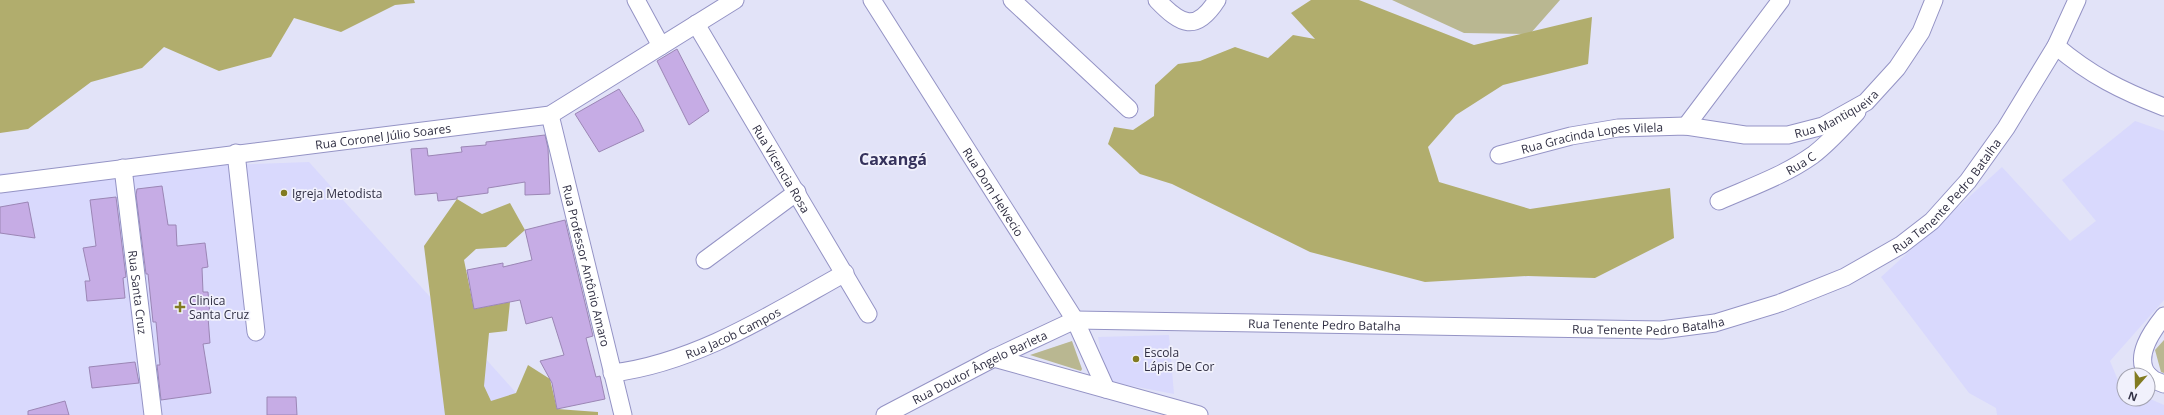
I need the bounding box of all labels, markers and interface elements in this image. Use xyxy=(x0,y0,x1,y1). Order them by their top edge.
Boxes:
street label: Rua Mantiqueira xyxy=(1792,86,1882,142)
street label: Rua Gracinda Lopes Vilela xyxy=(1519,118,1663,157)
street label: Rua Coronel Júlio Soares xyxy=(314,119,452,153)
street label: Rua Vicencia Rosa xyxy=(749,121,815,216)
street label: Rua Tenente Pedro Batalha xyxy=(1889,135,2004,257)
street label: Rua Dom Helvecio xyxy=(959,144,1028,239)
street label: Rua C xyxy=(1783,147,1819,179)
district label: Caxangá xyxy=(859,148,927,170)
street label: Rua Professor Antônio Amaro xyxy=(559,183,615,348)
place label: Igreja Metodista xyxy=(292,185,382,202)
marker: Igreja Metodista xyxy=(279,188,289,198)
street label: Rua Santa Cruz xyxy=(125,249,152,336)
place label: Clinica Santa Cruz xyxy=(189,292,249,323)
marker: Clinica Santa Cruz xyxy=(174,301,186,313)
street label: Rua Jacob Campos xyxy=(683,303,784,363)
street label: Rua Tenente Pedro Batalha xyxy=(1572,312,1726,339)
street label: Rua Tenente Pedro Batalha xyxy=(1248,314,1401,334)
street label: Rua Doutor Ângelo Barleta xyxy=(909,326,1050,408)
place label: Escola Lápis De Cor xyxy=(1144,344,1214,375)
marker: Escola Lápis De Cor xyxy=(1131,354,1141,364)
north arrow xyxy=(2116,367,2156,407)
text: N xyxy=(2126,388,2139,405)

